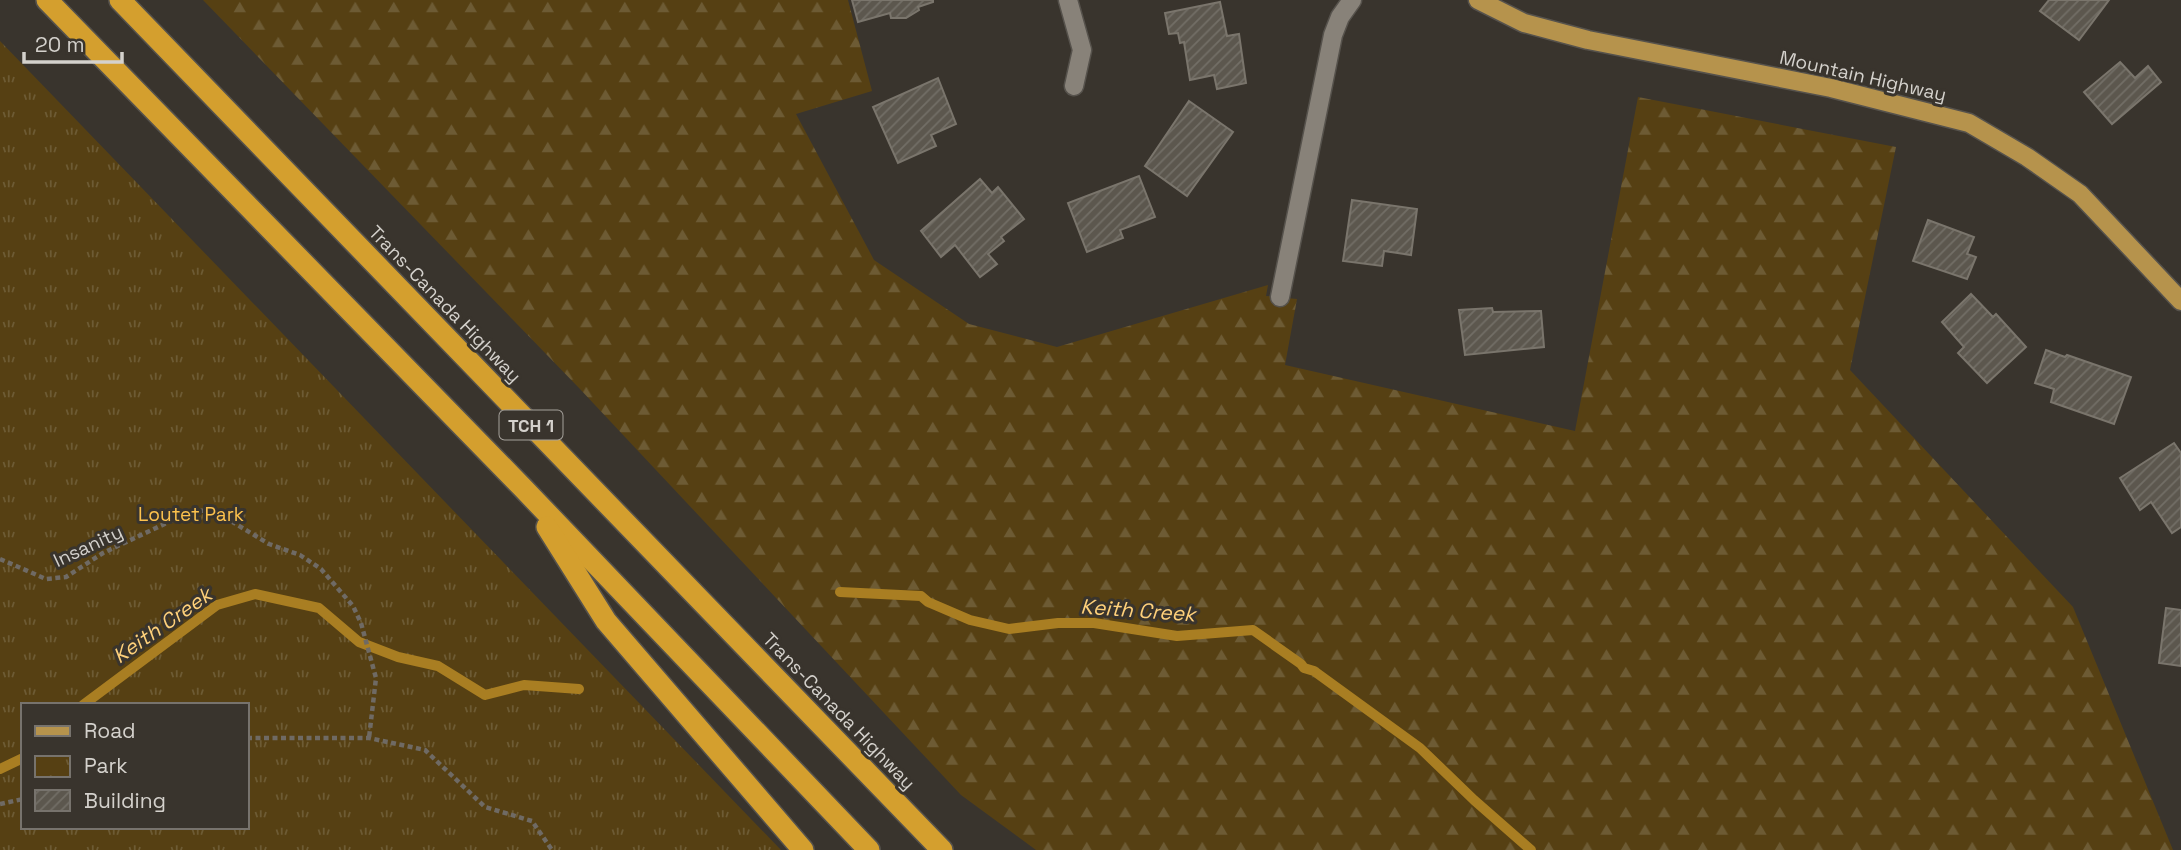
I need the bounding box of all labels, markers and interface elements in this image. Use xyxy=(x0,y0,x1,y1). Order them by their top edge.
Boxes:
scale bar xyxy=(24,21,122,65)
text: 20 m xyxy=(35,31,85,58)
street label: Mountain Highway xyxy=(1777,45,1949,107)
street label: Trans-Canada Highway xyxy=(363,220,527,388)
road number: TCH 1 xyxy=(500,410,562,440)
park label: Loutet Park xyxy=(138,502,244,527)
street label: Insanity xyxy=(49,519,127,573)
water label: Keith Creek xyxy=(107,579,219,669)
water label: Keith Creek xyxy=(1080,593,1199,628)
street label: Trans-Canada Highway xyxy=(757,627,921,795)
legend xyxy=(21,703,248,829)
text: Road xyxy=(84,717,136,744)
text: Park xyxy=(84,752,128,779)
text: Building xyxy=(84,787,166,814)

